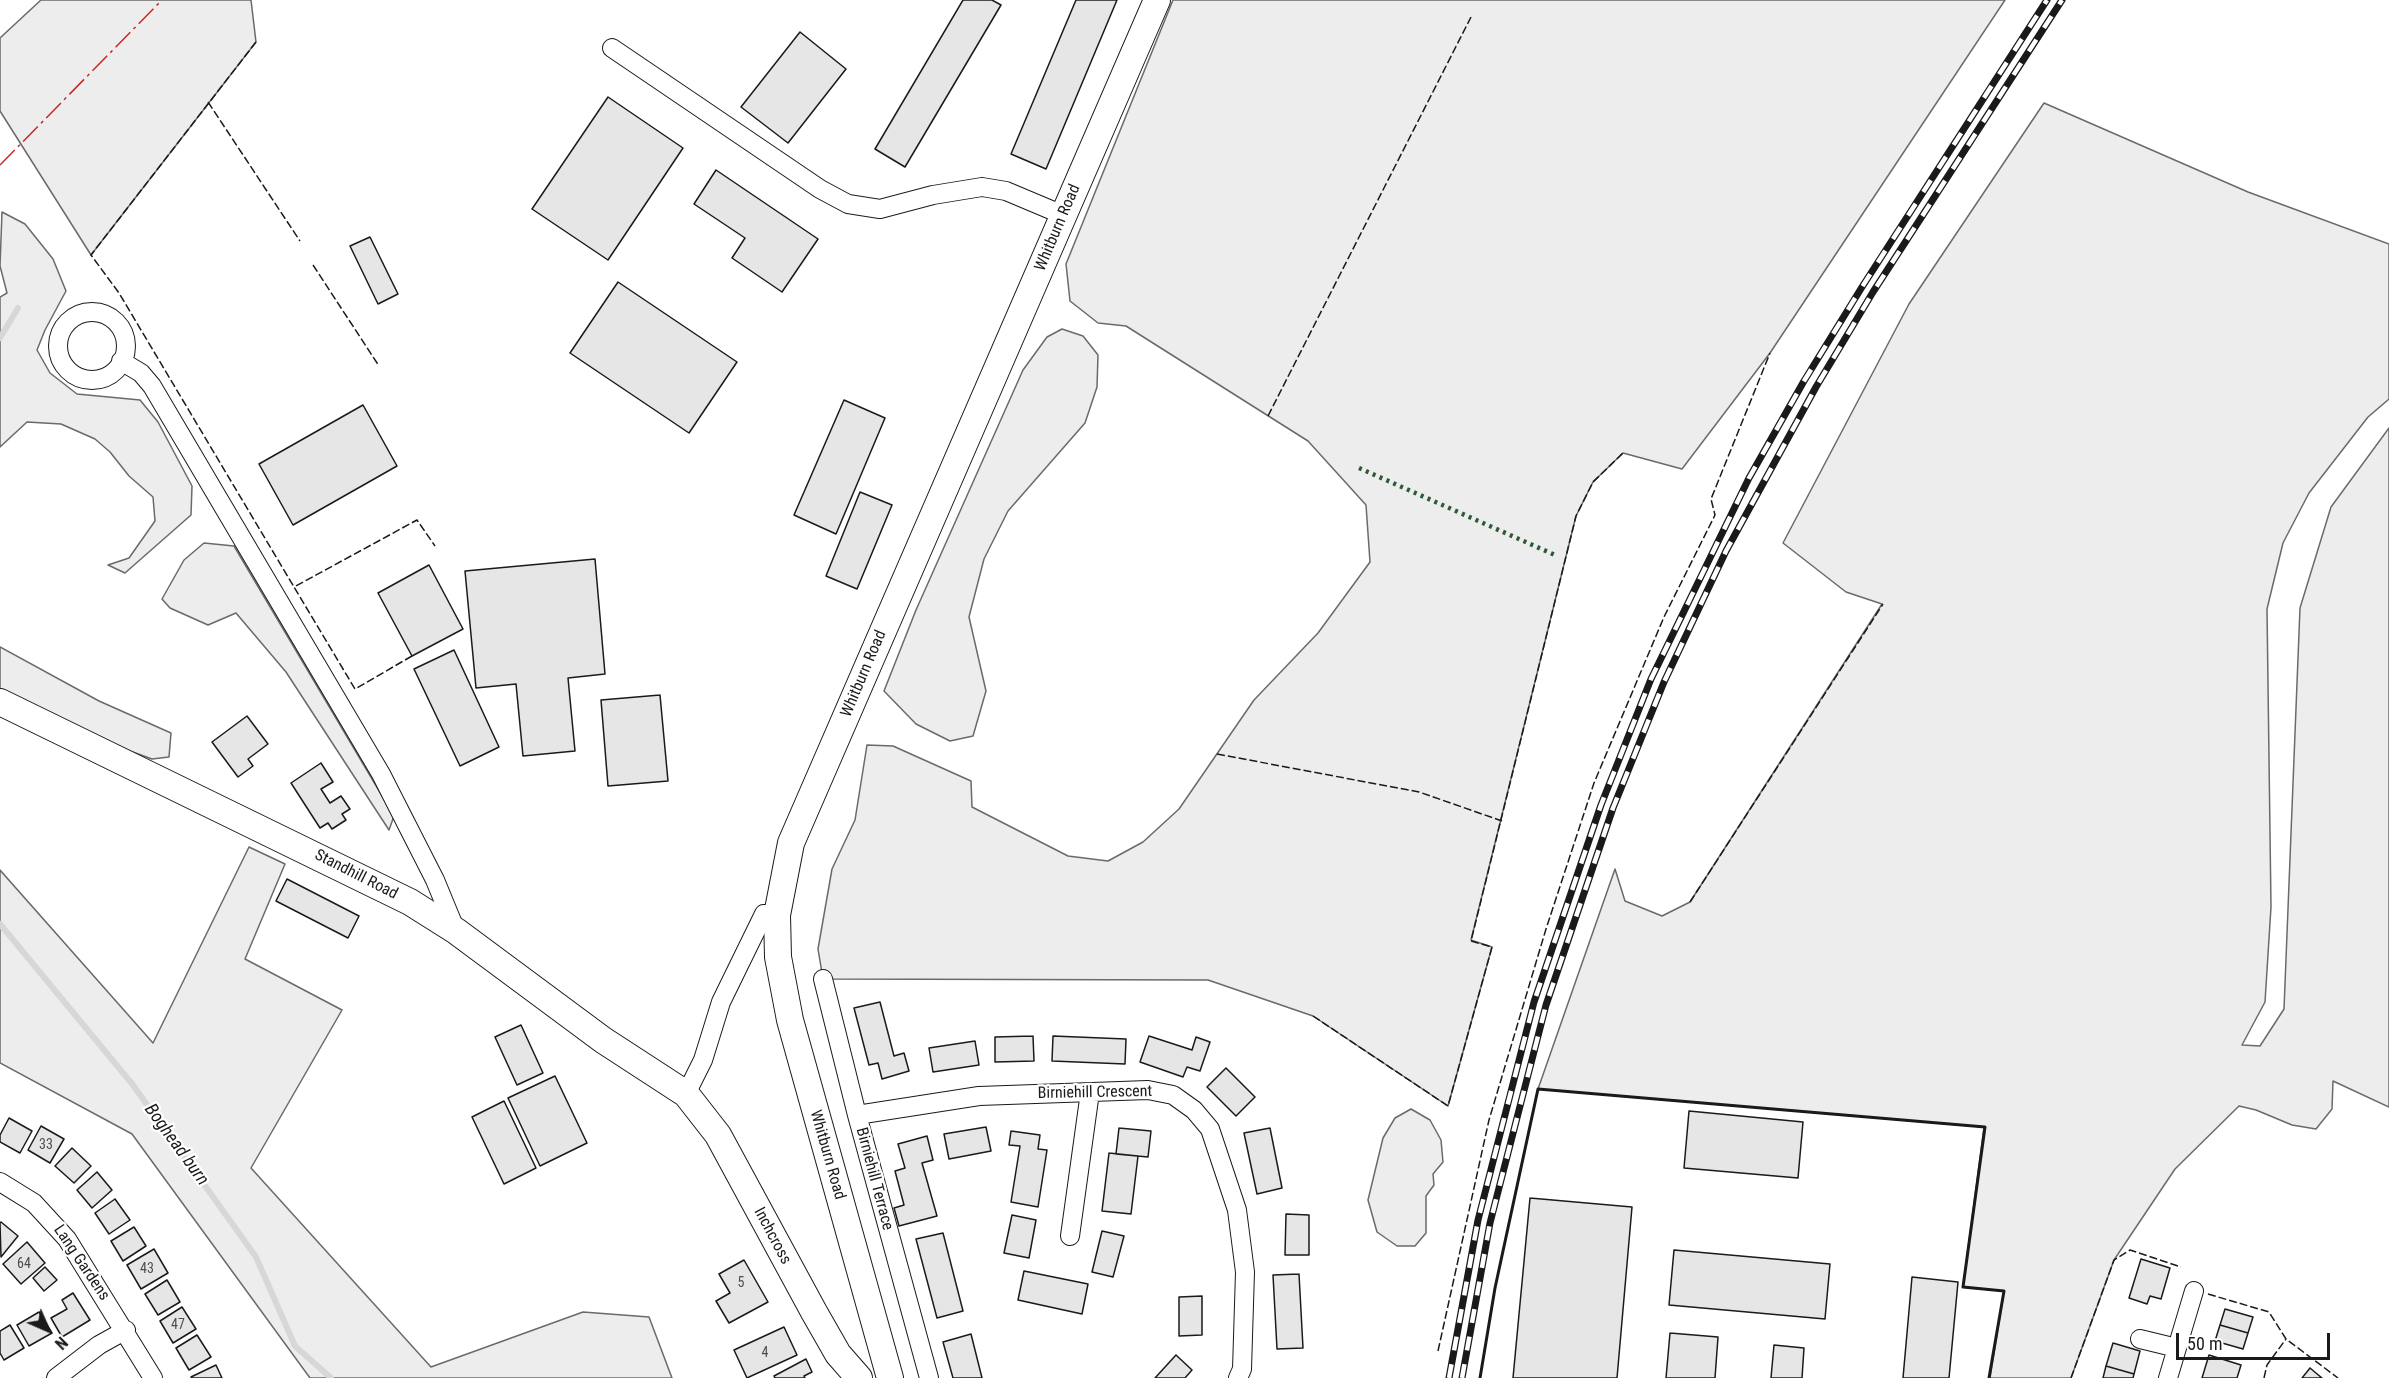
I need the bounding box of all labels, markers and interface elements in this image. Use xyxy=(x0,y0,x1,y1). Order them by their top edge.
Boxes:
street label: Whitburn Road xyxy=(1031,182,1085,274)
street label: Whitburn Road xyxy=(837,628,891,720)
street label: Standhill Road xyxy=(311,846,401,904)
street label: Birniehill Crescent xyxy=(1038,1082,1152,1104)
water label: Boghead burn xyxy=(139,1100,213,1190)
street label: Whitburn Road xyxy=(805,1108,849,1202)
street label: Birniehill Terrace xyxy=(851,1125,897,1233)
house number: 33 xyxy=(39,1137,53,1153)
street label: Inchcross xyxy=(749,1204,795,1268)
street label: Lang Gardens xyxy=(49,1222,113,1304)
house number: 64 xyxy=(17,1256,31,1272)
house number: 43 xyxy=(140,1261,154,1277)
house number: 5 xyxy=(738,1275,744,1291)
north arrow xyxy=(18,1300,78,1360)
house number: 47 xyxy=(171,1317,185,1333)
scale bar xyxy=(2179,1321,2334,1359)
text: N xyxy=(51,1333,71,1353)
text: 50 m xyxy=(2187,1333,2222,1354)
house number: 4 xyxy=(762,1345,768,1361)

